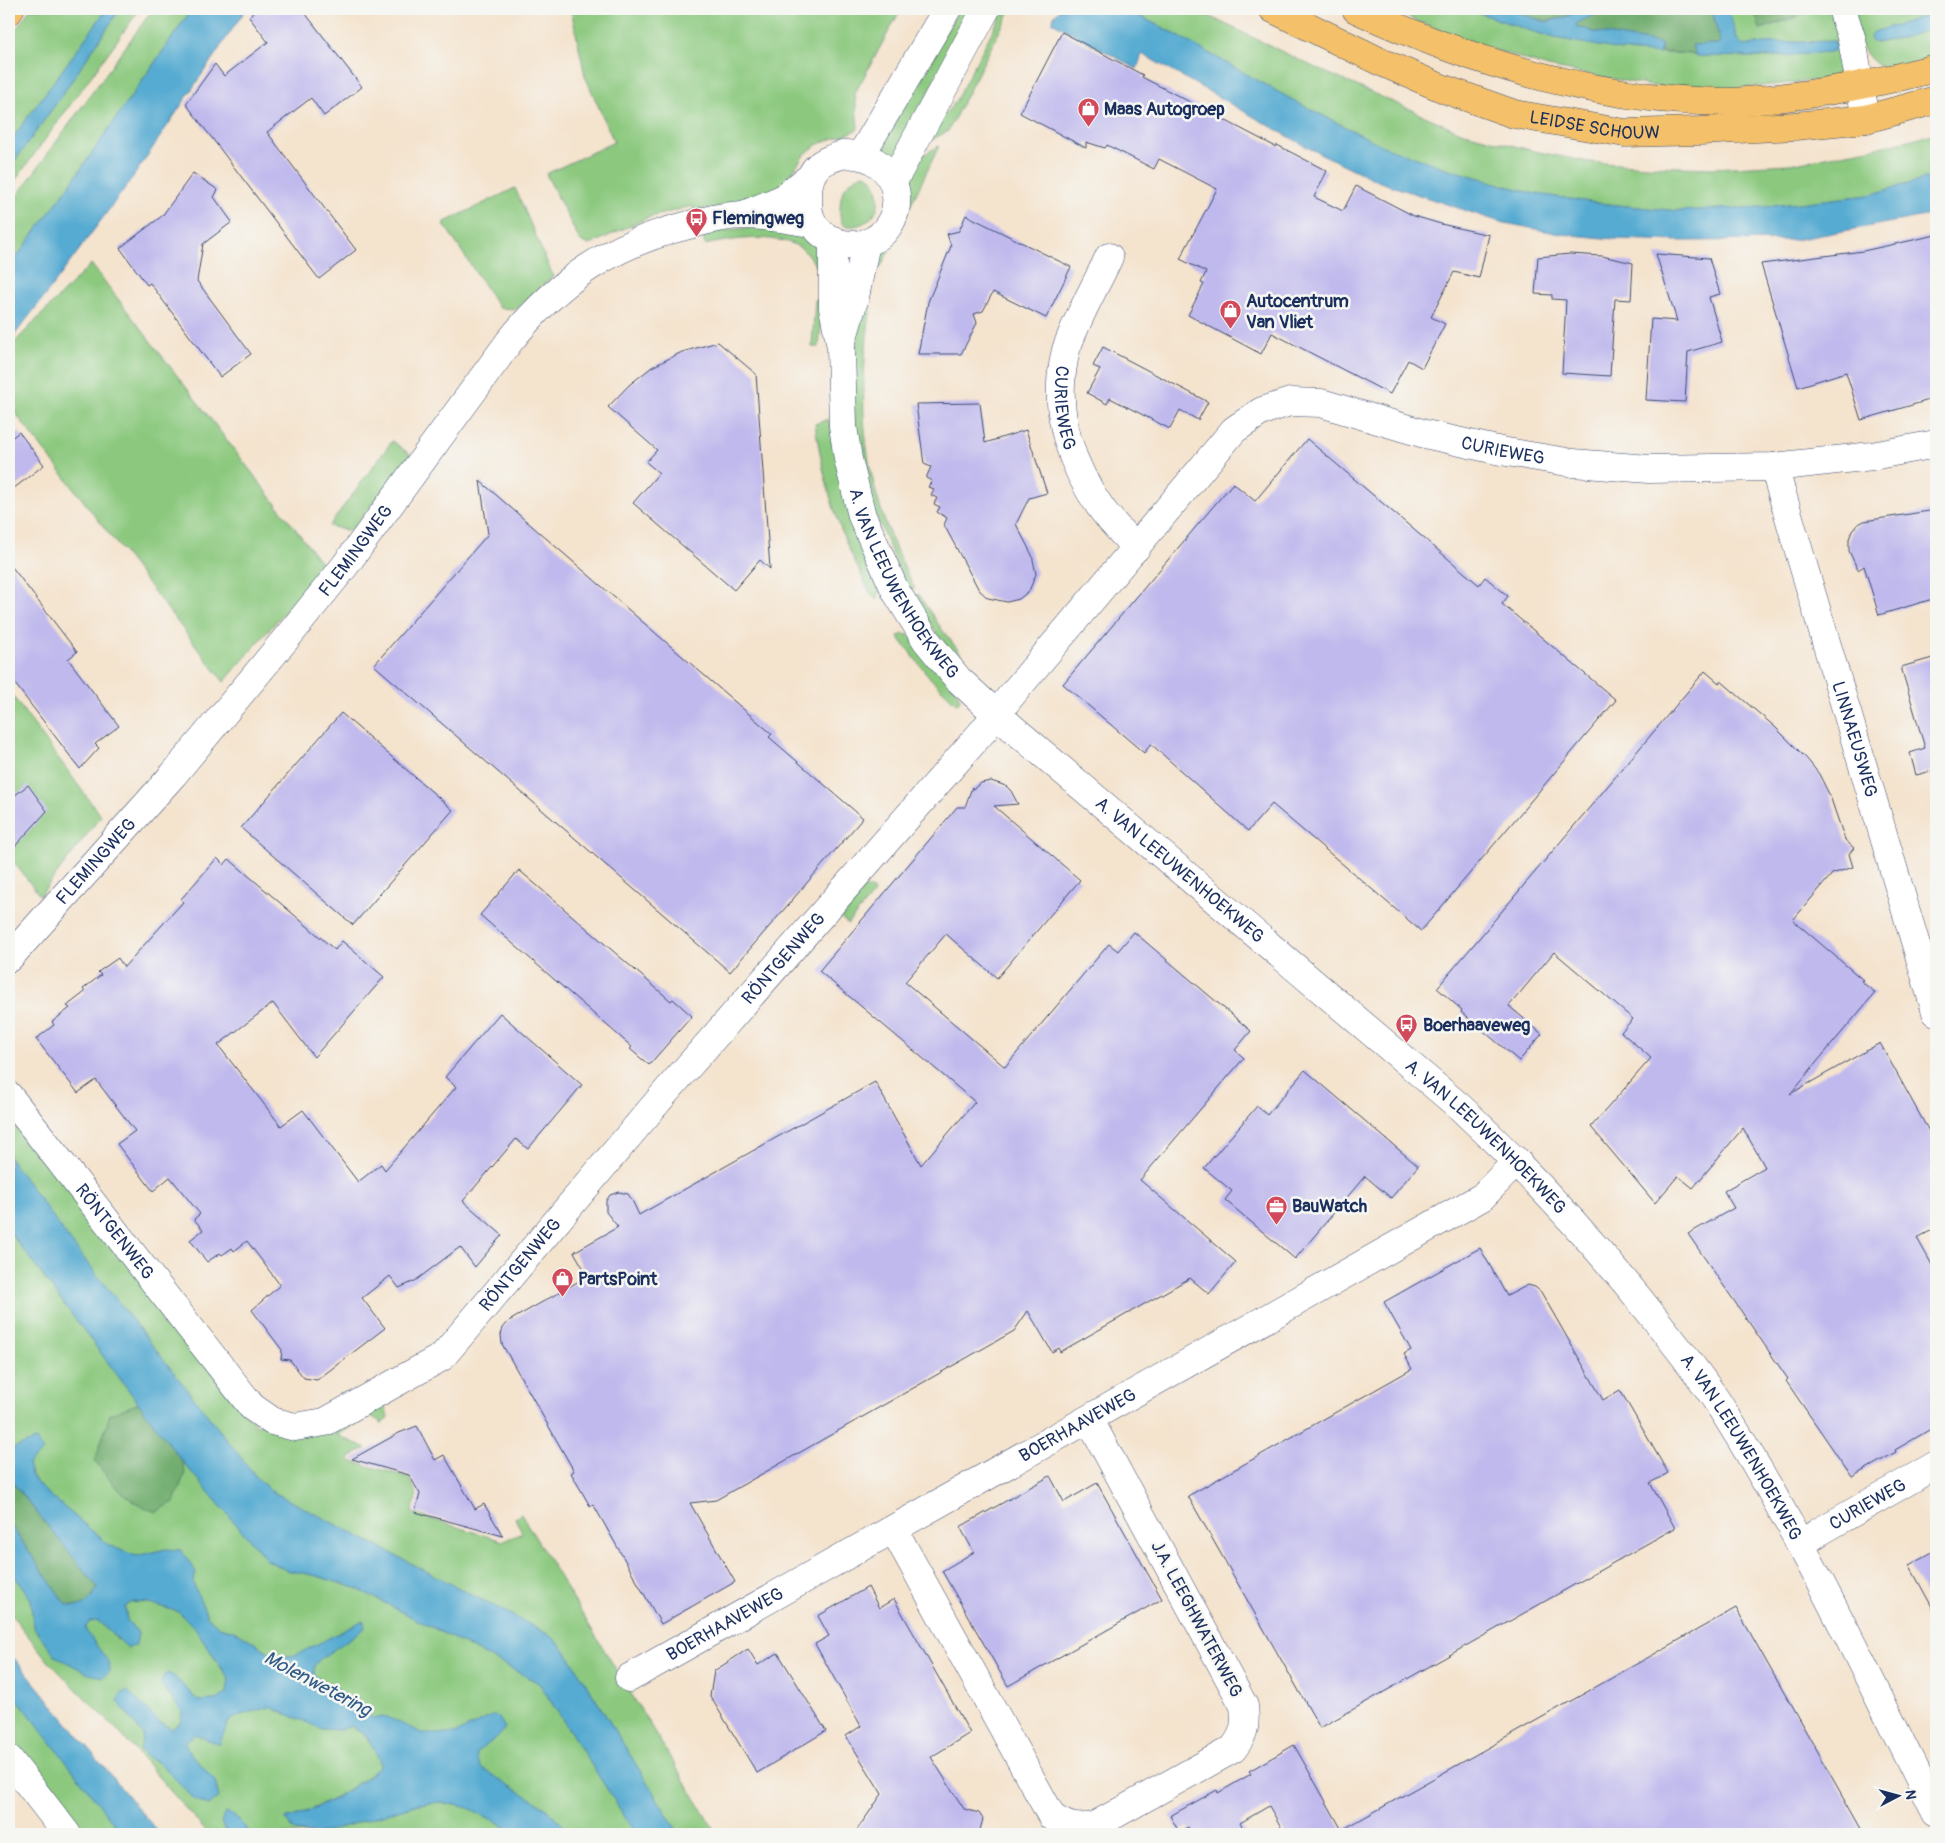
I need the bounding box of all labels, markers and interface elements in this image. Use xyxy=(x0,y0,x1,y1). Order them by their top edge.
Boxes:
shop icon: Maas Autogroep xyxy=(1076,97,1100,128)
place label: Maas Autogroep xyxy=(1104,98,1225,121)
street label: LEIDSE SCHOUW xyxy=(1528,106,1660,145)
bus stop icon: Flemingweg xyxy=(684,206,708,237)
place label: Flemingweg xyxy=(712,207,804,230)
place label: Autocentrum Van Vliet xyxy=(1246,290,1349,334)
shop icon: Autocentrum Van Vliet xyxy=(1218,299,1242,330)
street label: CURIEWEG xyxy=(1049,364,1081,453)
street label: CURIEWEG xyxy=(1459,431,1546,470)
street label: A. VAN LEEUWENHOEKWEG xyxy=(844,486,964,684)
street label: FLEMINGWEG xyxy=(314,500,398,601)
street label: LINNAEUSWEG xyxy=(1826,679,1883,800)
street label: A. VAN LEEUWENHOEKWEG xyxy=(1090,792,1269,948)
street label: FLEMINGWEG xyxy=(51,813,141,910)
street label: RÖNTGENWEG xyxy=(737,908,830,1010)
bus stop icon: Boerhaaveweg xyxy=(1395,1013,1419,1044)
place label: Boerhaaveweg xyxy=(1423,1014,1530,1037)
street label: A. VAN LEEUWENHOEKWEG xyxy=(1400,1055,1571,1219)
street label: RÖNTGENWEG xyxy=(70,1179,159,1284)
office icon: BauWatch xyxy=(1264,1194,1288,1225)
place label: BauWatch xyxy=(1292,1195,1368,1218)
street label: RÖNTGENWEG xyxy=(474,1213,566,1316)
shop icon: PartsPoint xyxy=(550,1267,574,1298)
place label: PartsPoint xyxy=(578,1268,658,1291)
street label: A. VAN LEEUWENHOEKWEG xyxy=(1675,1350,1807,1544)
street label: BOERHAAVEWEG xyxy=(1015,1383,1140,1468)
street label: CURIEWEG xyxy=(1825,1474,1910,1536)
street label: J.A. LEEGHWATERWEG xyxy=(1146,1537,1248,1702)
street label: BOERHAAVEWEG xyxy=(662,1582,788,1667)
water label: Molenwetering xyxy=(260,1646,376,1723)
north arrow xyxy=(1872,1770,1922,1820)
text: N xyxy=(1901,1789,1919,1800)

